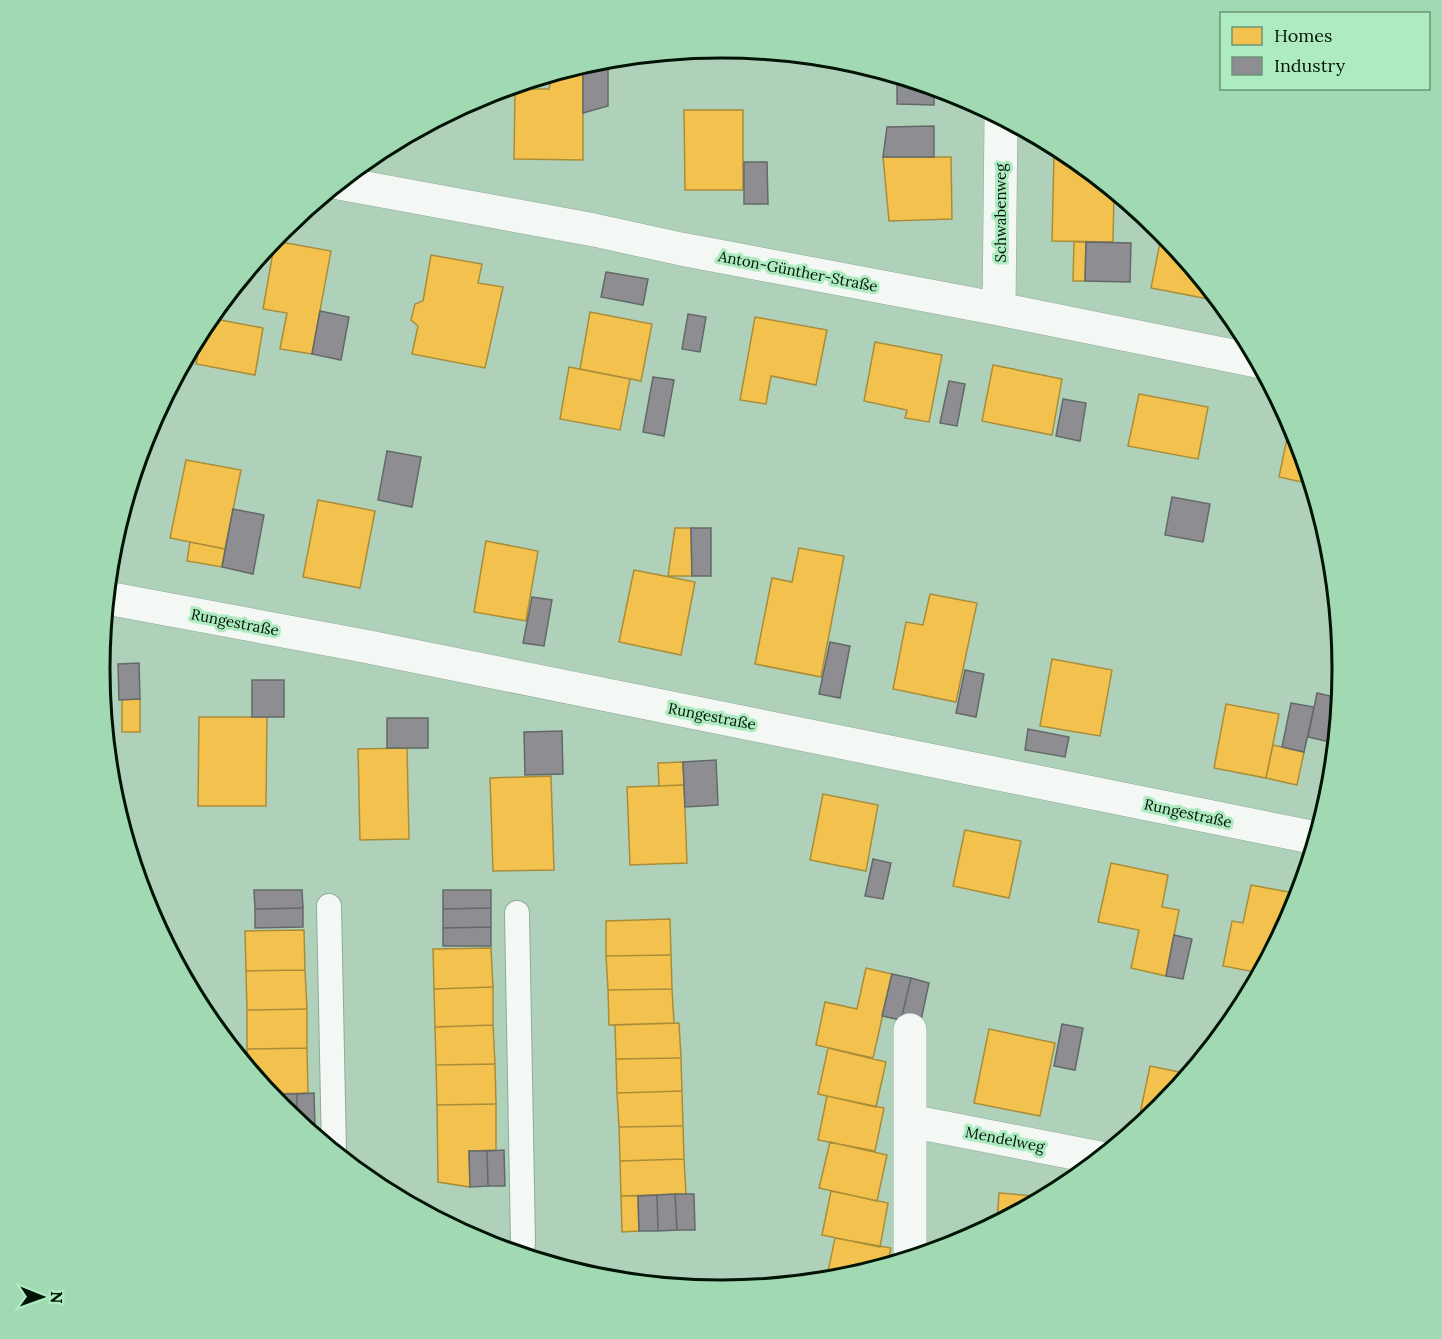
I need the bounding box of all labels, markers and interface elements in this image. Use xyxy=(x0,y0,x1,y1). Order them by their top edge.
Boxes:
legend xyxy=(1220,12,1430,90)
text: Homes xyxy=(1274,24,1332,47)
text: Industry xyxy=(1274,54,1346,77)
street label: Schwabenweg xyxy=(991,163,1010,262)
street label: Anton-Günther-Straße xyxy=(716,246,879,296)
street label: Rungestraße xyxy=(189,604,281,640)
street label: Rungestraße xyxy=(666,698,758,734)
street label: Rungestraße xyxy=(1142,794,1234,832)
street label: Mendelweg xyxy=(964,1122,1047,1156)
north arrow xyxy=(12,1267,72,1327)
text: N xyxy=(47,1291,67,1304)

